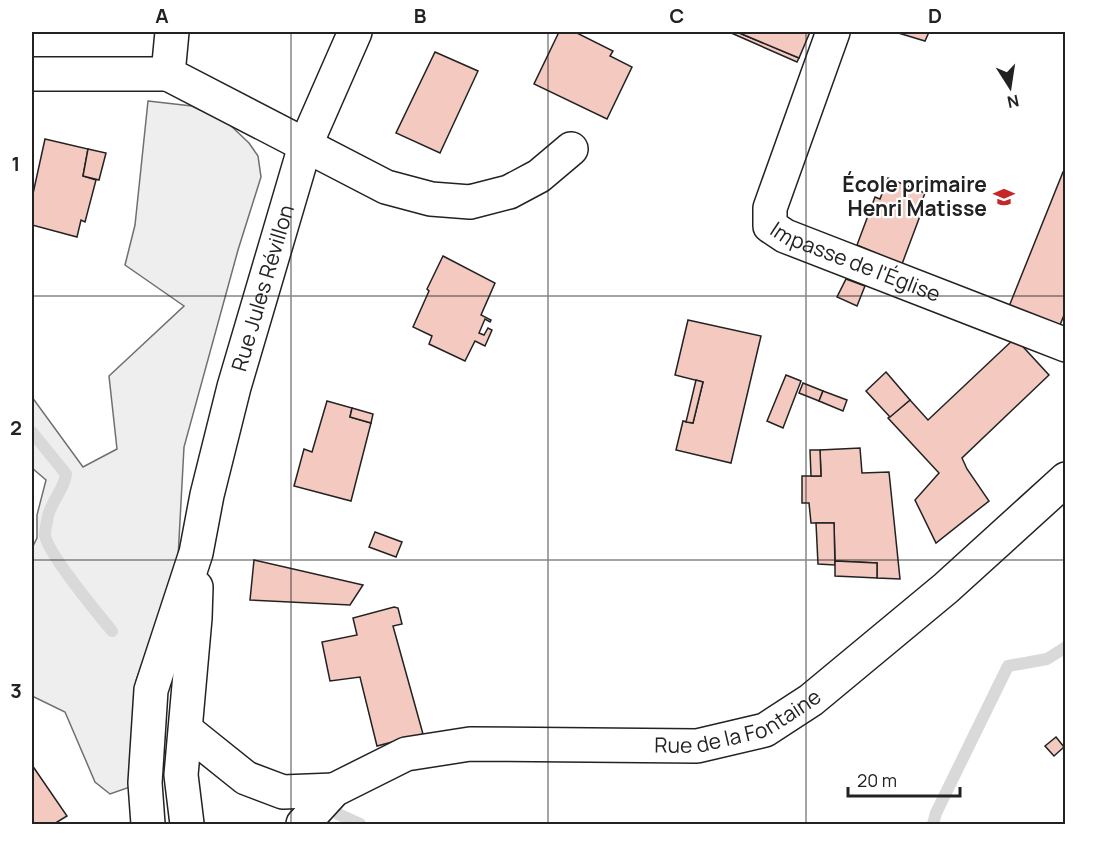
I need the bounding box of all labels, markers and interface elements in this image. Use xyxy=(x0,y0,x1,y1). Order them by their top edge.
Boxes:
text: A xyxy=(155,2,169,29)
text: B xyxy=(414,2,427,29)
text: C xyxy=(670,2,684,29)
text: D xyxy=(928,2,942,29)
north arrow xyxy=(980,57,1040,117)
text: N xyxy=(1005,90,1021,114)
text: 1 xyxy=(12,150,20,177)
place label: École primaire Henri Matisse xyxy=(842,170,987,222)
school or university icon: École primaire Henri Matisse xyxy=(992,185,1016,209)
street label: Rue Jules Révillon xyxy=(224,201,300,374)
street label: Impasse de l'Église xyxy=(765,215,945,308)
text: 2 xyxy=(10,414,22,441)
text: 3 xyxy=(10,677,22,704)
street label: Rue de la Fontaine xyxy=(654,682,826,759)
scale bar xyxy=(848,760,960,798)
text: 20 m xyxy=(857,768,897,792)

